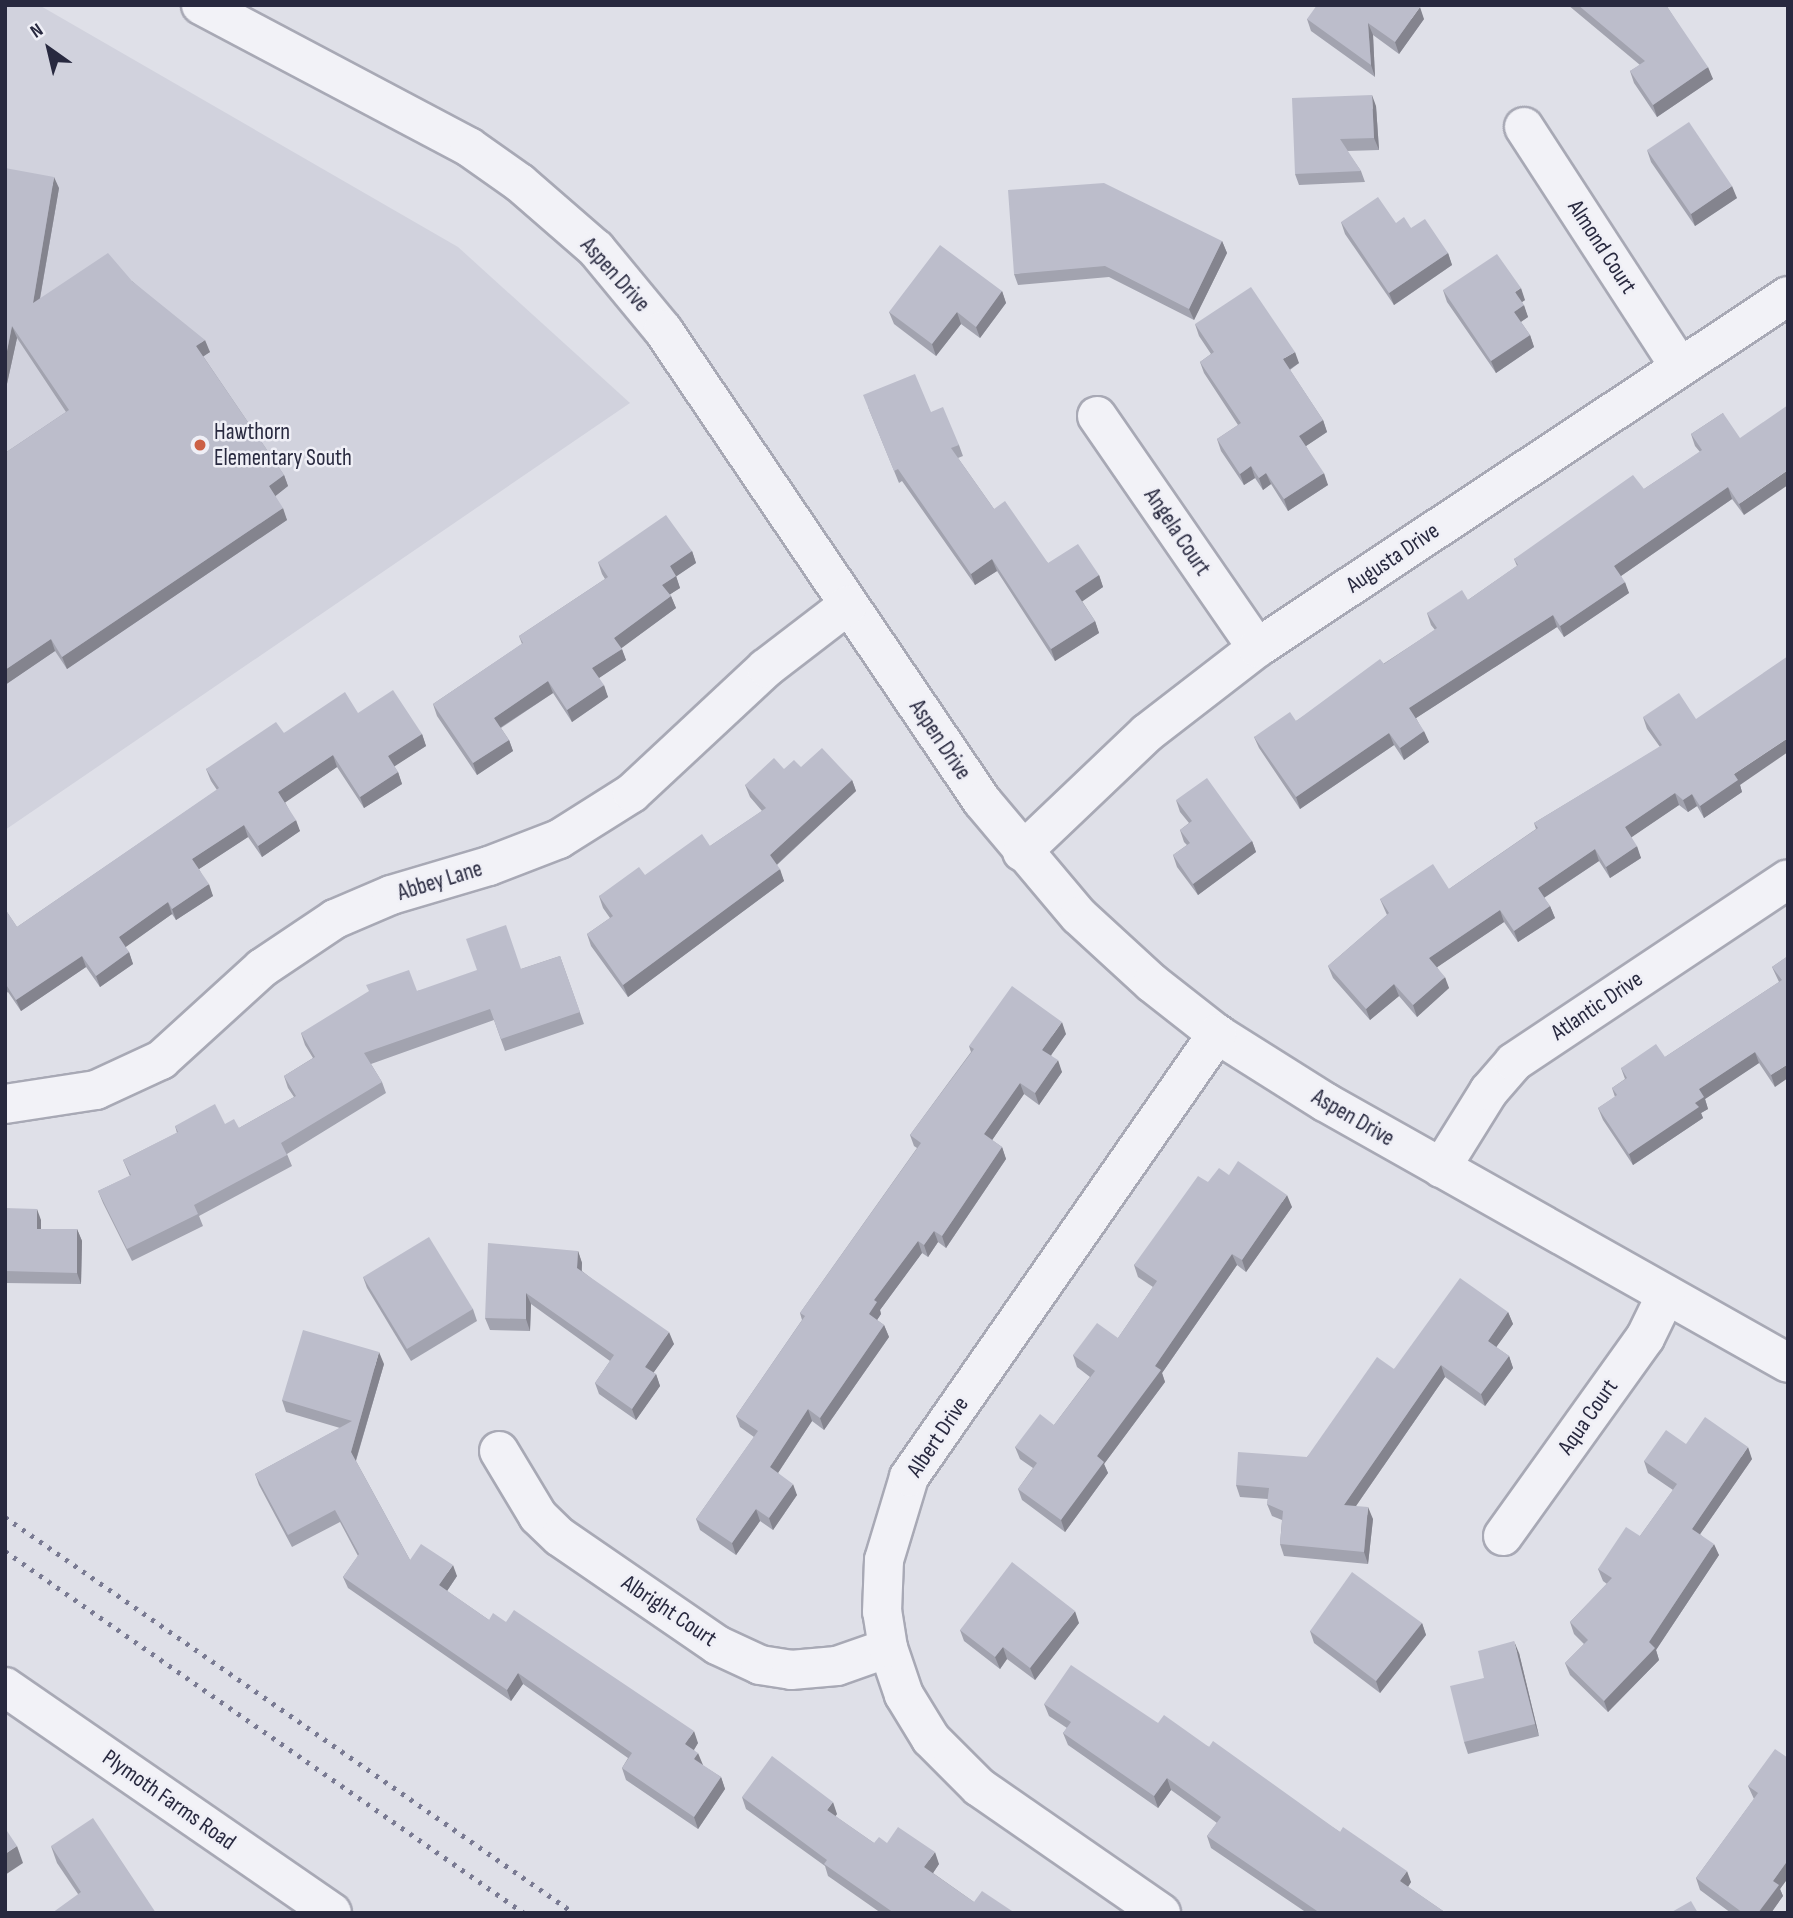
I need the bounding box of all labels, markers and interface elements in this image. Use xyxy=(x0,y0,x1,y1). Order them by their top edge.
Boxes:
north arrow xyxy=(14,14,84,84)
text: N xyxy=(26,19,48,44)
street label: Almond Court xyxy=(1562,195,1642,299)
street label: Aspen Drive xyxy=(574,232,656,318)
place label: Hawthorn Elementary South xyxy=(214,418,352,472)
marker: Hawthorn Elementary South xyxy=(192,437,208,453)
street label: Angela Court xyxy=(1138,483,1216,581)
street label: Augusta Drive xyxy=(1341,517,1445,599)
street label: Aspen Drive xyxy=(903,695,977,785)
street label: Abbey Lane xyxy=(394,855,486,907)
street label: Atlantic Drive xyxy=(1546,965,1648,1047)
street label: Aspen Drive xyxy=(1307,1083,1399,1153)
street label: Aqua Court xyxy=(1552,1374,1624,1460)
street label: Albert Drive xyxy=(901,1392,975,1482)
street label: Albright Court xyxy=(616,1569,722,1653)
street label: Plymoth Farms Road xyxy=(97,1744,241,1856)

